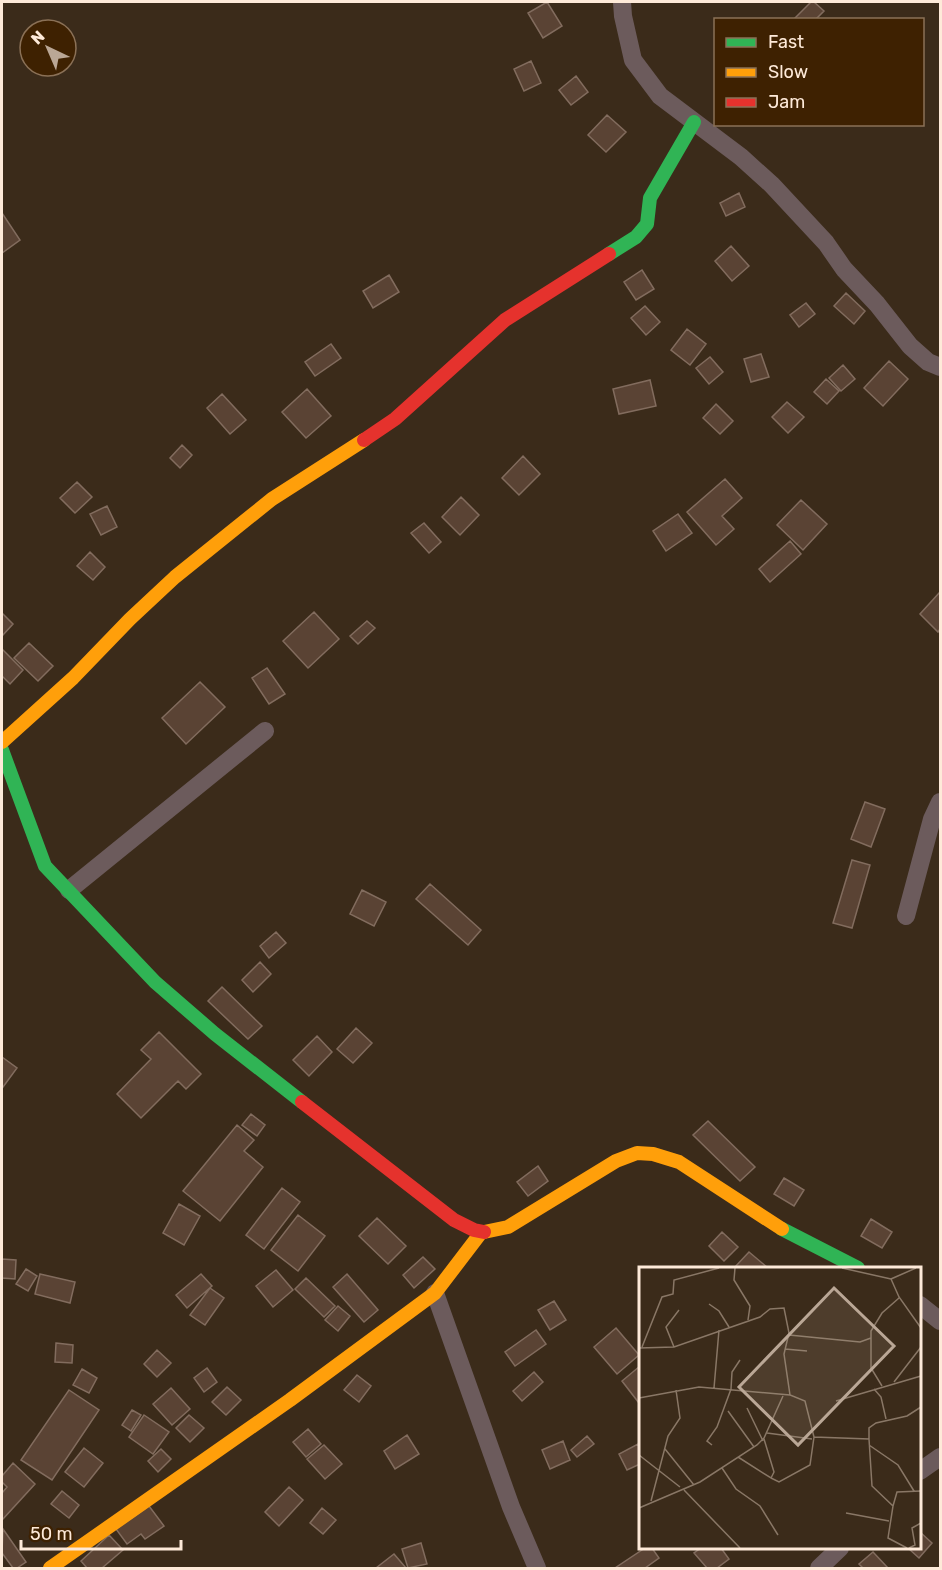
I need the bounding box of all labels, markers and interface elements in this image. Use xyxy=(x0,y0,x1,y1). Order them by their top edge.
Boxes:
north arrow xyxy=(18,18,78,78)
legend xyxy=(714,18,924,126)
text: N xyxy=(27,27,49,48)
text: Fast xyxy=(768,31,804,53)
text: Slow xyxy=(768,61,808,83)
text: Jam xyxy=(768,91,805,113)
inset map xyxy=(639,1267,921,1549)
scale bar xyxy=(21,1513,182,1551)
text: 50 m xyxy=(30,1523,73,1545)

